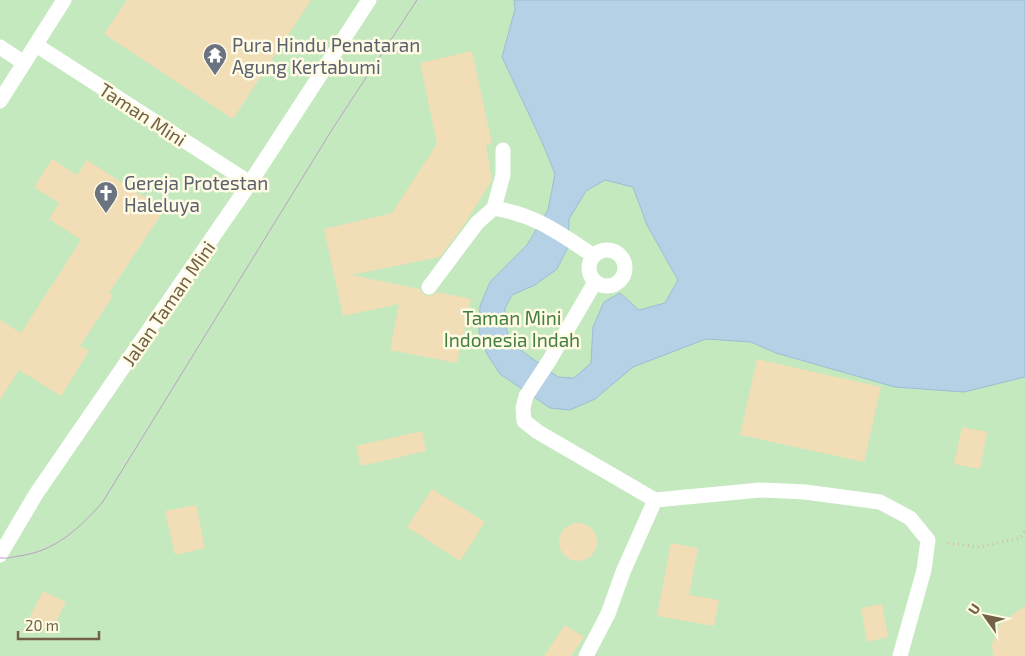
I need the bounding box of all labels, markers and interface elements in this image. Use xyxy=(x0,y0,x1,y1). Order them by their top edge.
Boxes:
place label: Pura Hindu Penataran Agung Kertabumi xyxy=(232,33,420,78)
temple icon: Pura Hindu Penataran Agung Kertabumi xyxy=(202,42,228,76)
street label: Taman Mini xyxy=(95,77,191,151)
place label: Gereja Protestan Haleluya xyxy=(124,171,268,216)
church icon: Gereja Protestan Haleluya xyxy=(93,180,119,214)
street label: Jalan Taman Mini xyxy=(116,236,220,370)
park label: Taman Mini Indonesia Indah xyxy=(444,306,580,351)
north arrow xyxy=(960,591,1010,641)
text: U xyxy=(964,600,983,617)
scale bar xyxy=(18,608,99,640)
text: 20 m xyxy=(25,616,59,634)

